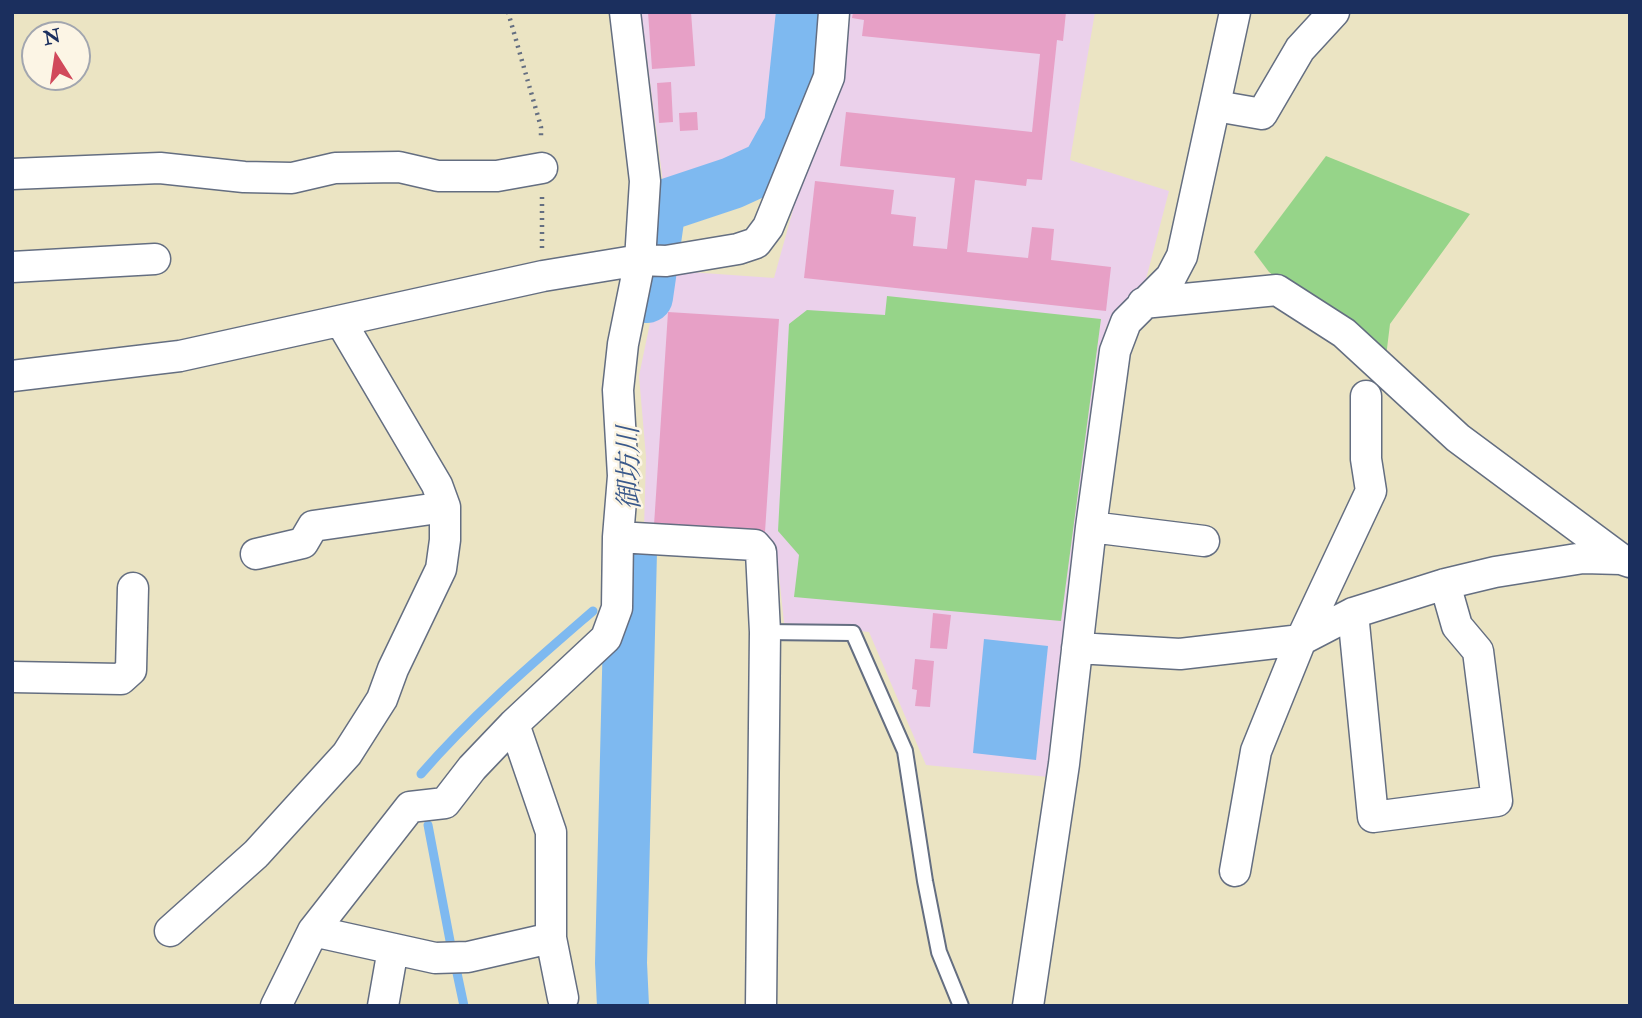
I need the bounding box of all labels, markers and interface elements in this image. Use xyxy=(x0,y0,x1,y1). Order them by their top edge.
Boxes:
north arrow xyxy=(21,21,91,91)
text: N xyxy=(41,24,63,51)
water label: 御坊川 xyxy=(614,426,650,510)

